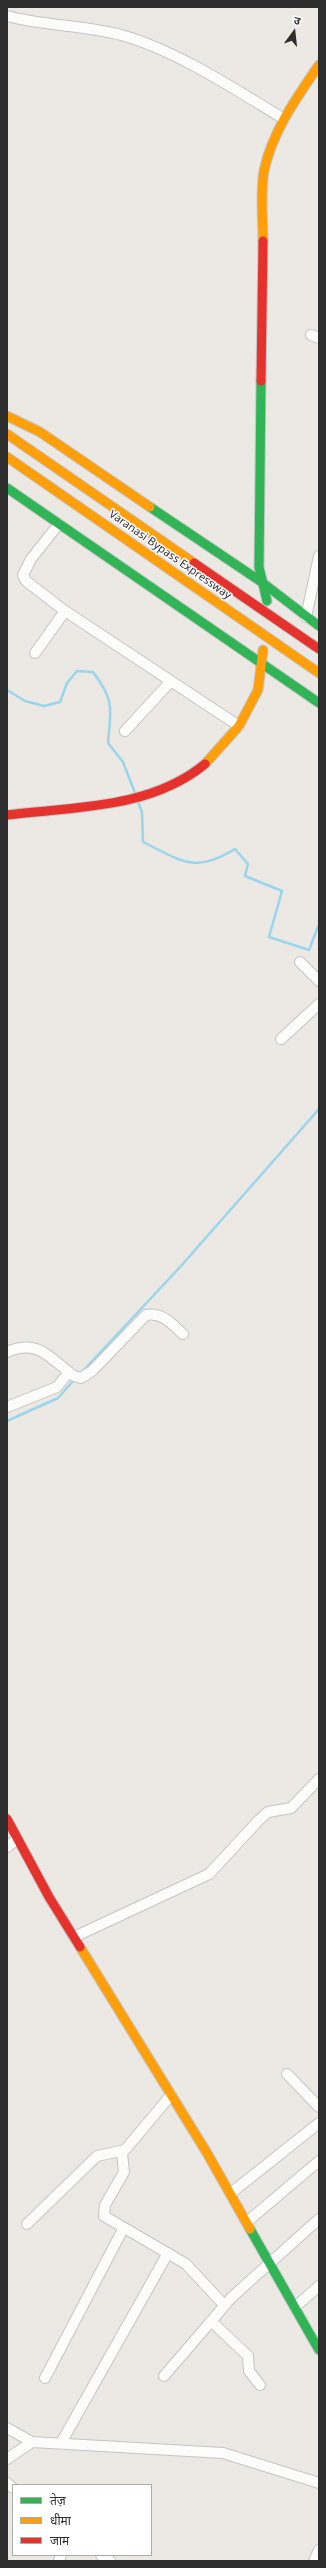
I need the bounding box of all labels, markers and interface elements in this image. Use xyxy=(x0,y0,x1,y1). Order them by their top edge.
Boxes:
north arrow xyxy=(274,12,314,52)
text: उ xyxy=(292,12,302,28)
street label: Varanasi Bypass Expressway xyxy=(106,508,234,602)
legend xyxy=(12,2484,152,2556)
text: तेज़ xyxy=(50,2492,66,2509)
text: धीमा xyxy=(50,2512,71,2529)
text: जाम xyxy=(50,2532,69,2549)

